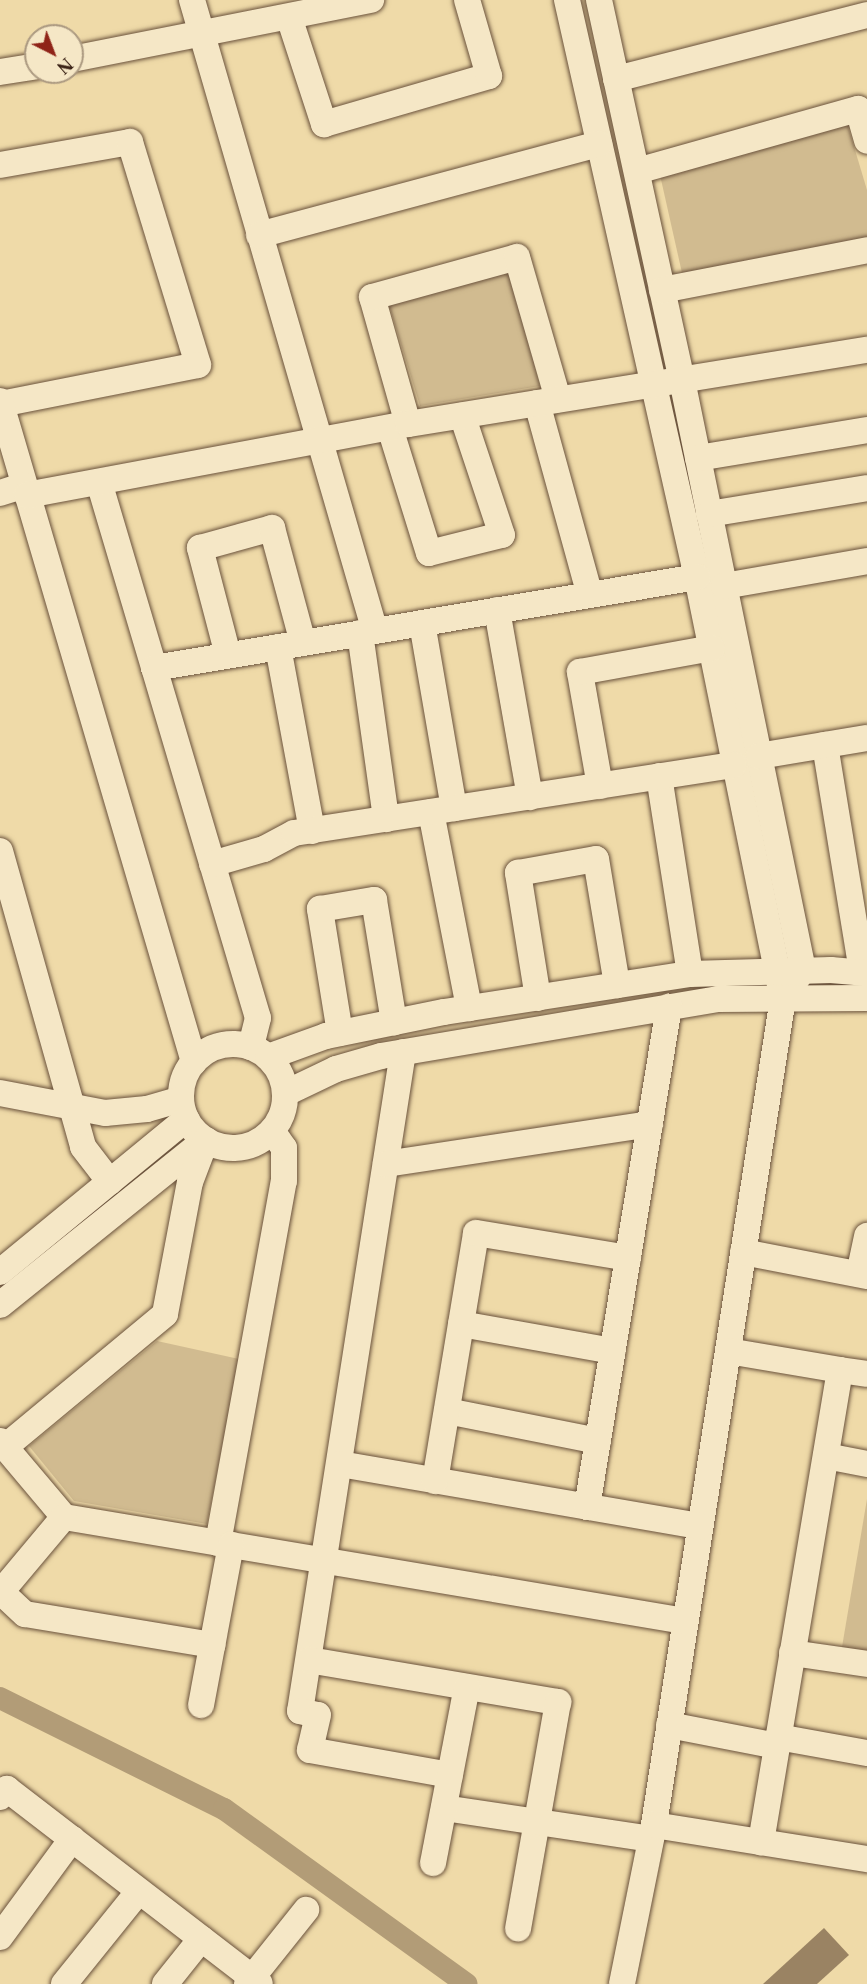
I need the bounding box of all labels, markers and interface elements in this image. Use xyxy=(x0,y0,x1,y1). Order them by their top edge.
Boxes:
north arrow xyxy=(24,24,84,84)
text: N xyxy=(53,54,77,78)

